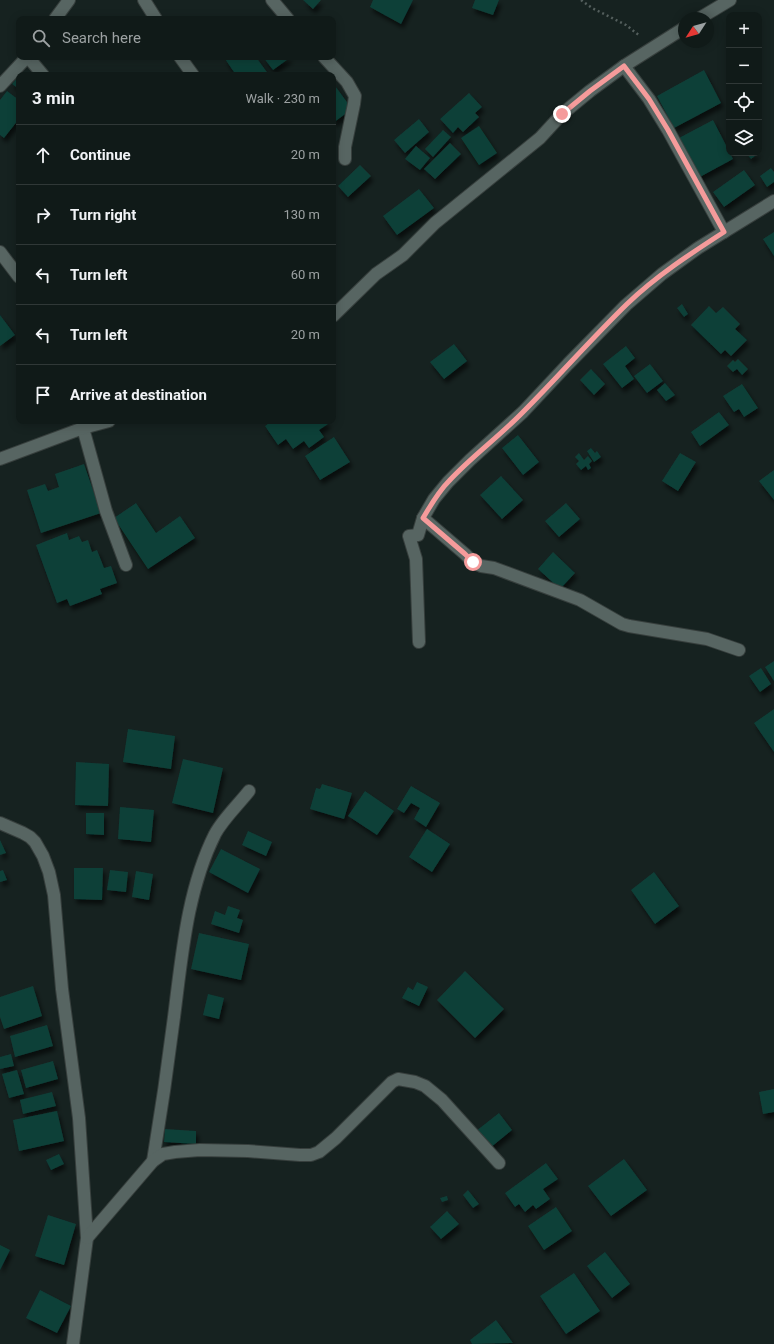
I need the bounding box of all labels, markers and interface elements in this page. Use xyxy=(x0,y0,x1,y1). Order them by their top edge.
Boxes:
north arrow xyxy=(678,12,714,48)
map controls xyxy=(726,12,762,156)
button: + xyxy=(726,12,762,48)
search box xyxy=(16,16,336,60)
icon: search xyxy=(30,27,52,49)
text: Search here xyxy=(62,29,141,47)
button: − xyxy=(726,48,762,84)
button: locate xyxy=(726,84,762,120)
text: 3 min xyxy=(32,88,75,108)
text: Walk · 230 m xyxy=(245,91,320,106)
route end xyxy=(553,105,571,123)
button: layers xyxy=(726,120,762,156)
icon: ahead xyxy=(32,144,54,166)
text: Continue xyxy=(70,146,131,164)
text: 20 m xyxy=(291,147,320,162)
icon: right xyxy=(32,204,54,226)
text: Turn right xyxy=(70,206,136,224)
text: 130 m xyxy=(283,207,320,222)
icon: left xyxy=(32,264,54,286)
text: Turn left xyxy=(70,266,127,284)
text: 60 m xyxy=(291,267,320,282)
icon: left xyxy=(32,324,54,346)
text: Turn left xyxy=(70,326,127,344)
text: 20 m xyxy=(291,327,320,342)
icon: arrive xyxy=(32,384,54,406)
text: Arrive at destination xyxy=(70,386,207,404)
route start xyxy=(464,553,482,571)

